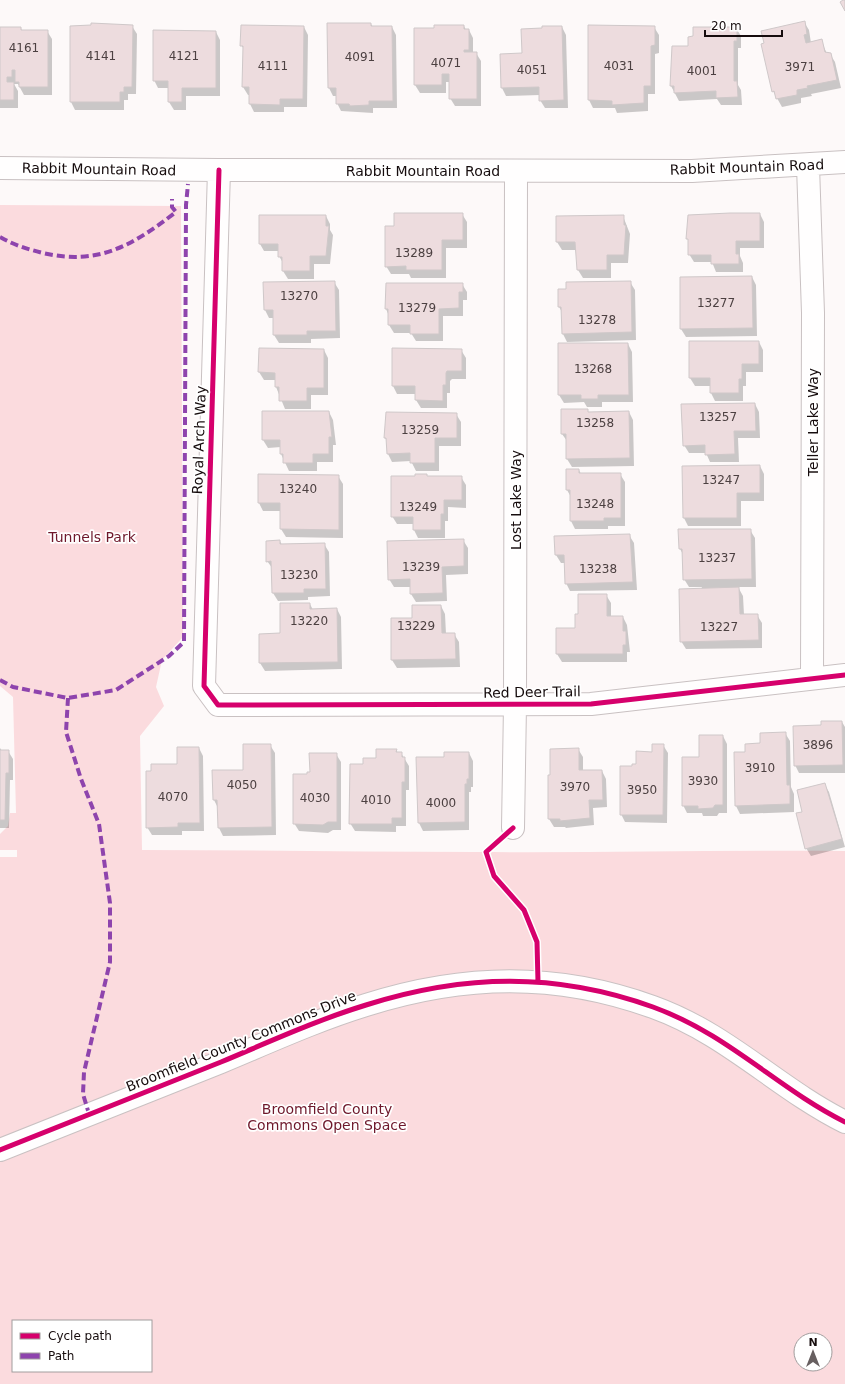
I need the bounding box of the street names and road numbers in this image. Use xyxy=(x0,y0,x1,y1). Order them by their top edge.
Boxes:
street label: Rabbit Mountain Road xyxy=(670,156,824,178)
street label: Rabbit Mountain Road xyxy=(22,160,176,178)
street label: Rabbit Mountain Road xyxy=(346,163,500,179)
street label: Teller Lake Way xyxy=(805,368,821,477)
street label: Royal Arch Way xyxy=(189,385,209,495)
street label: Lost Lake Way xyxy=(508,450,524,550)
street label: Red Deer Trail xyxy=(483,683,581,701)
street label: Broomfield County Commons Drive xyxy=(124,987,358,1095)

